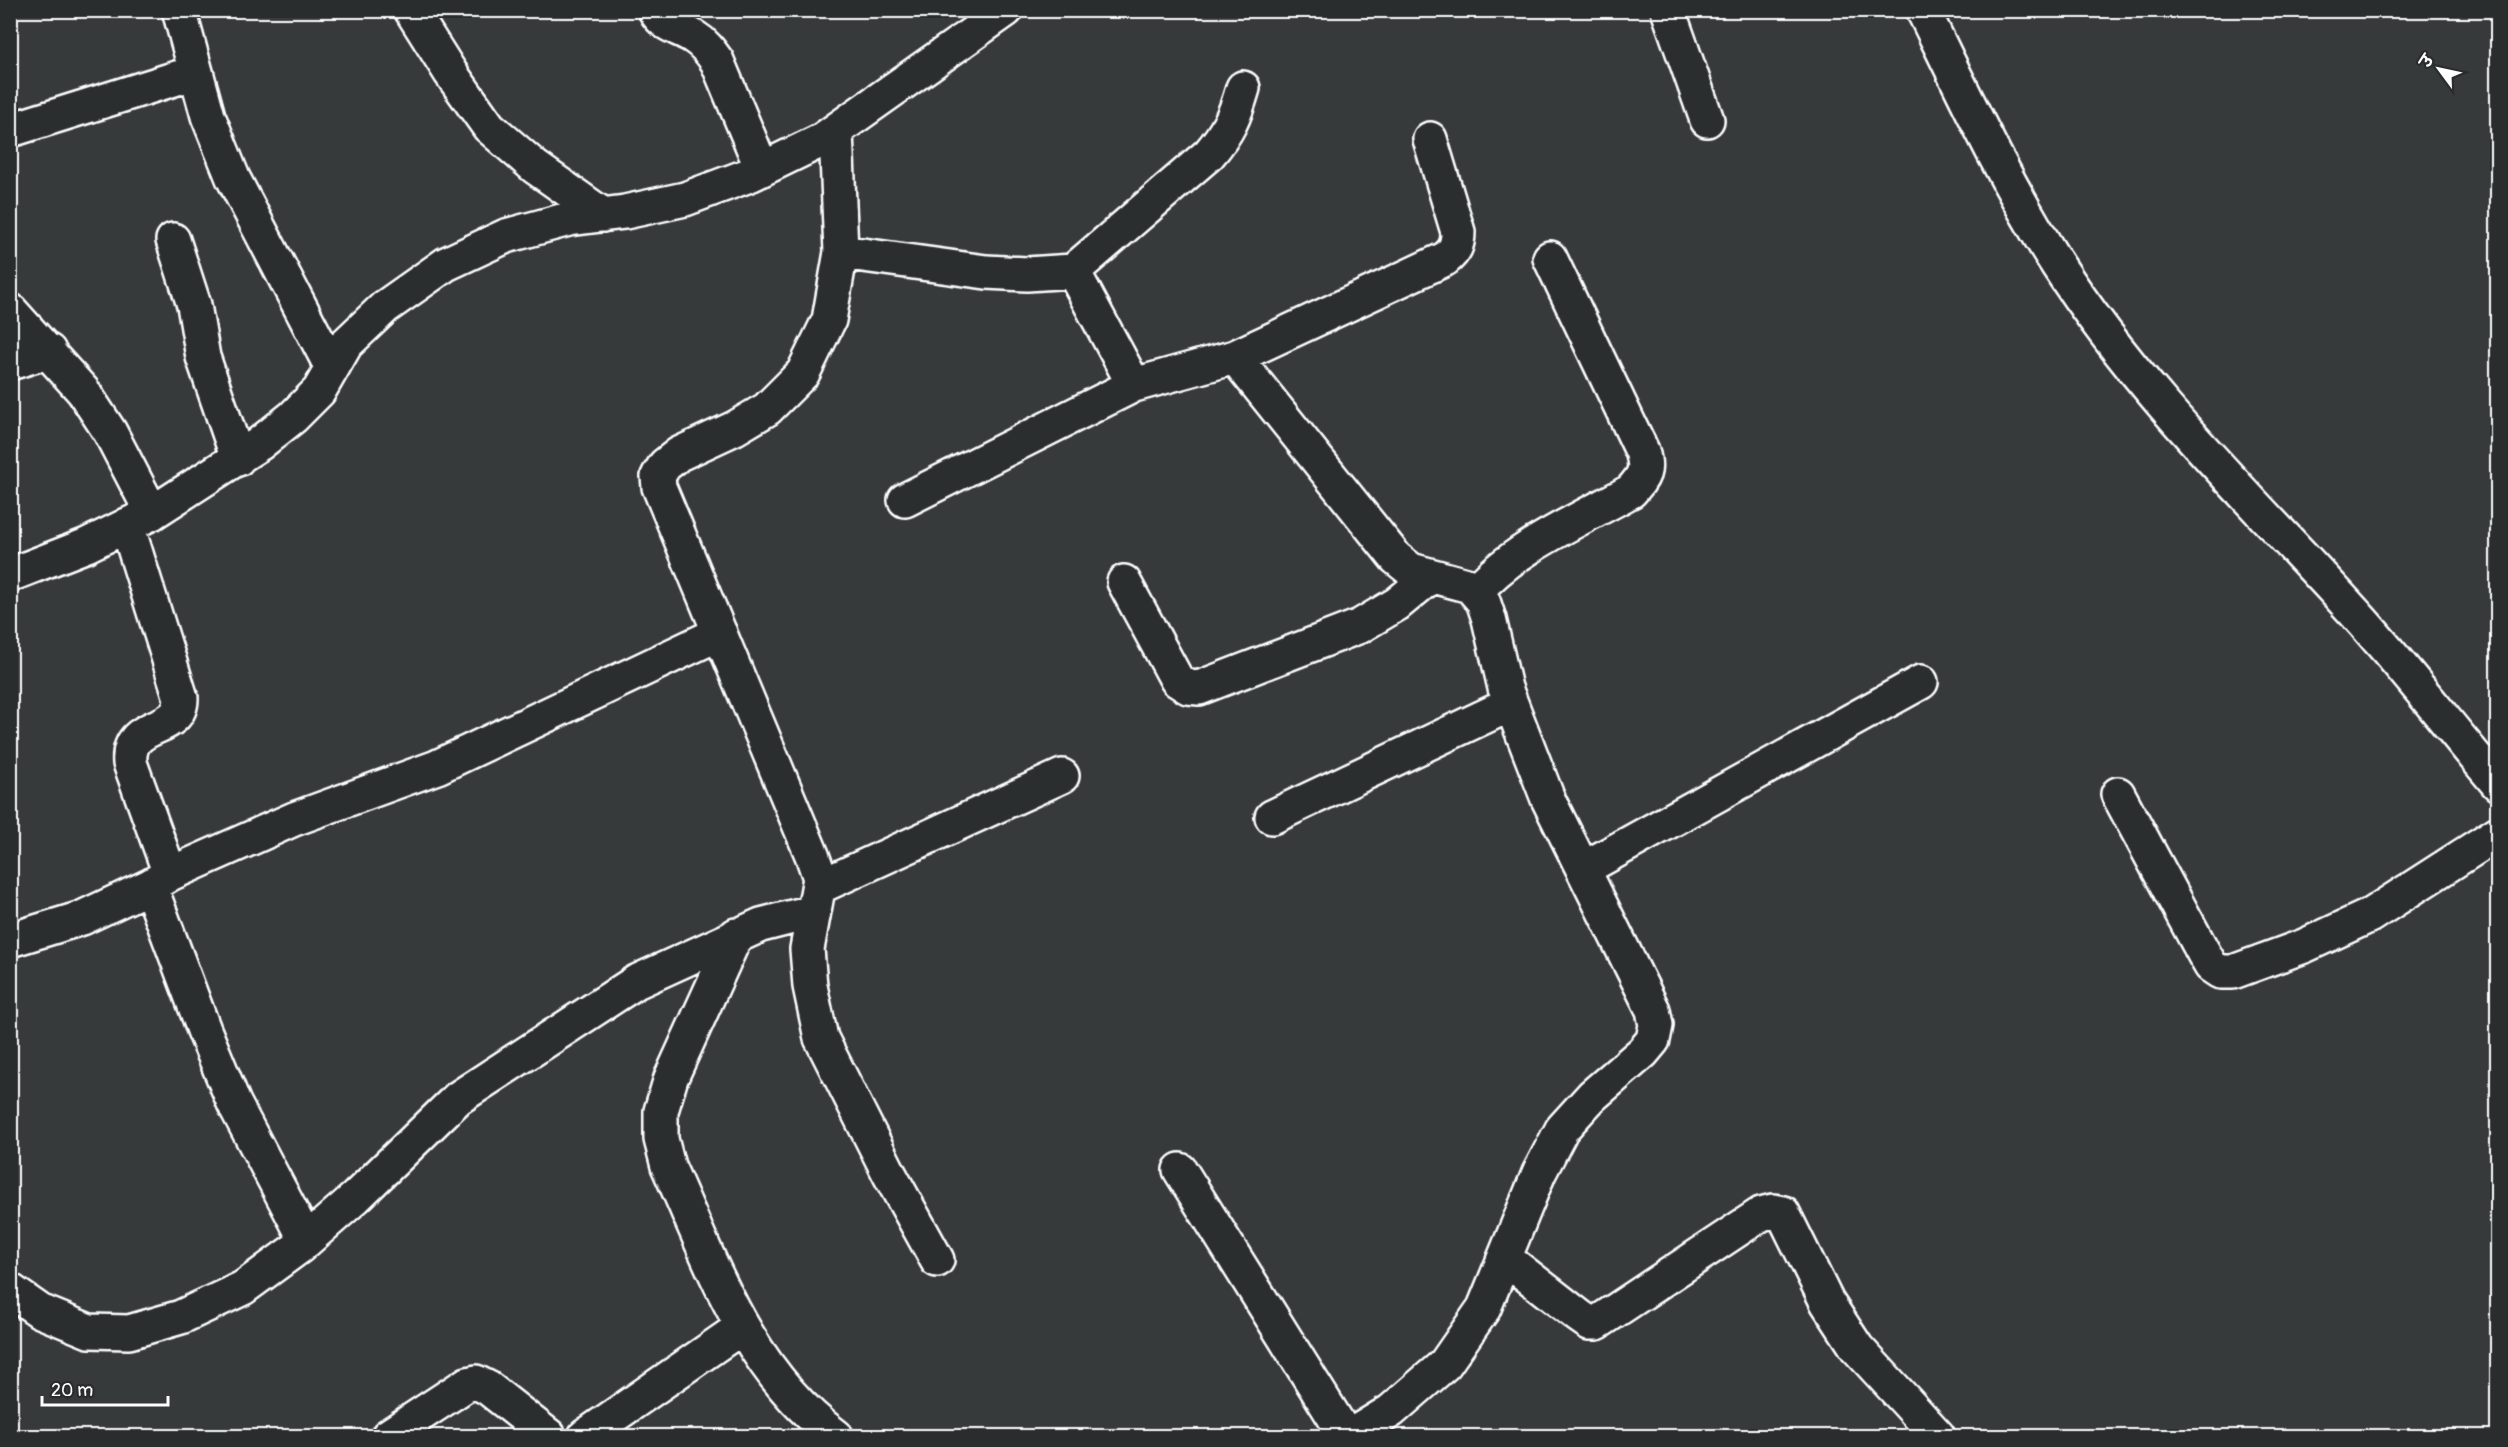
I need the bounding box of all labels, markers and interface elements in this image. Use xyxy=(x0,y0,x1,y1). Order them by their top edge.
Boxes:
north arrow xyxy=(2409,39,2469,99)
text: उ xyxy=(2415,50,2439,73)
scale bar xyxy=(42,1369,168,1407)
text: 20 m xyxy=(51,1379,93,1402)

